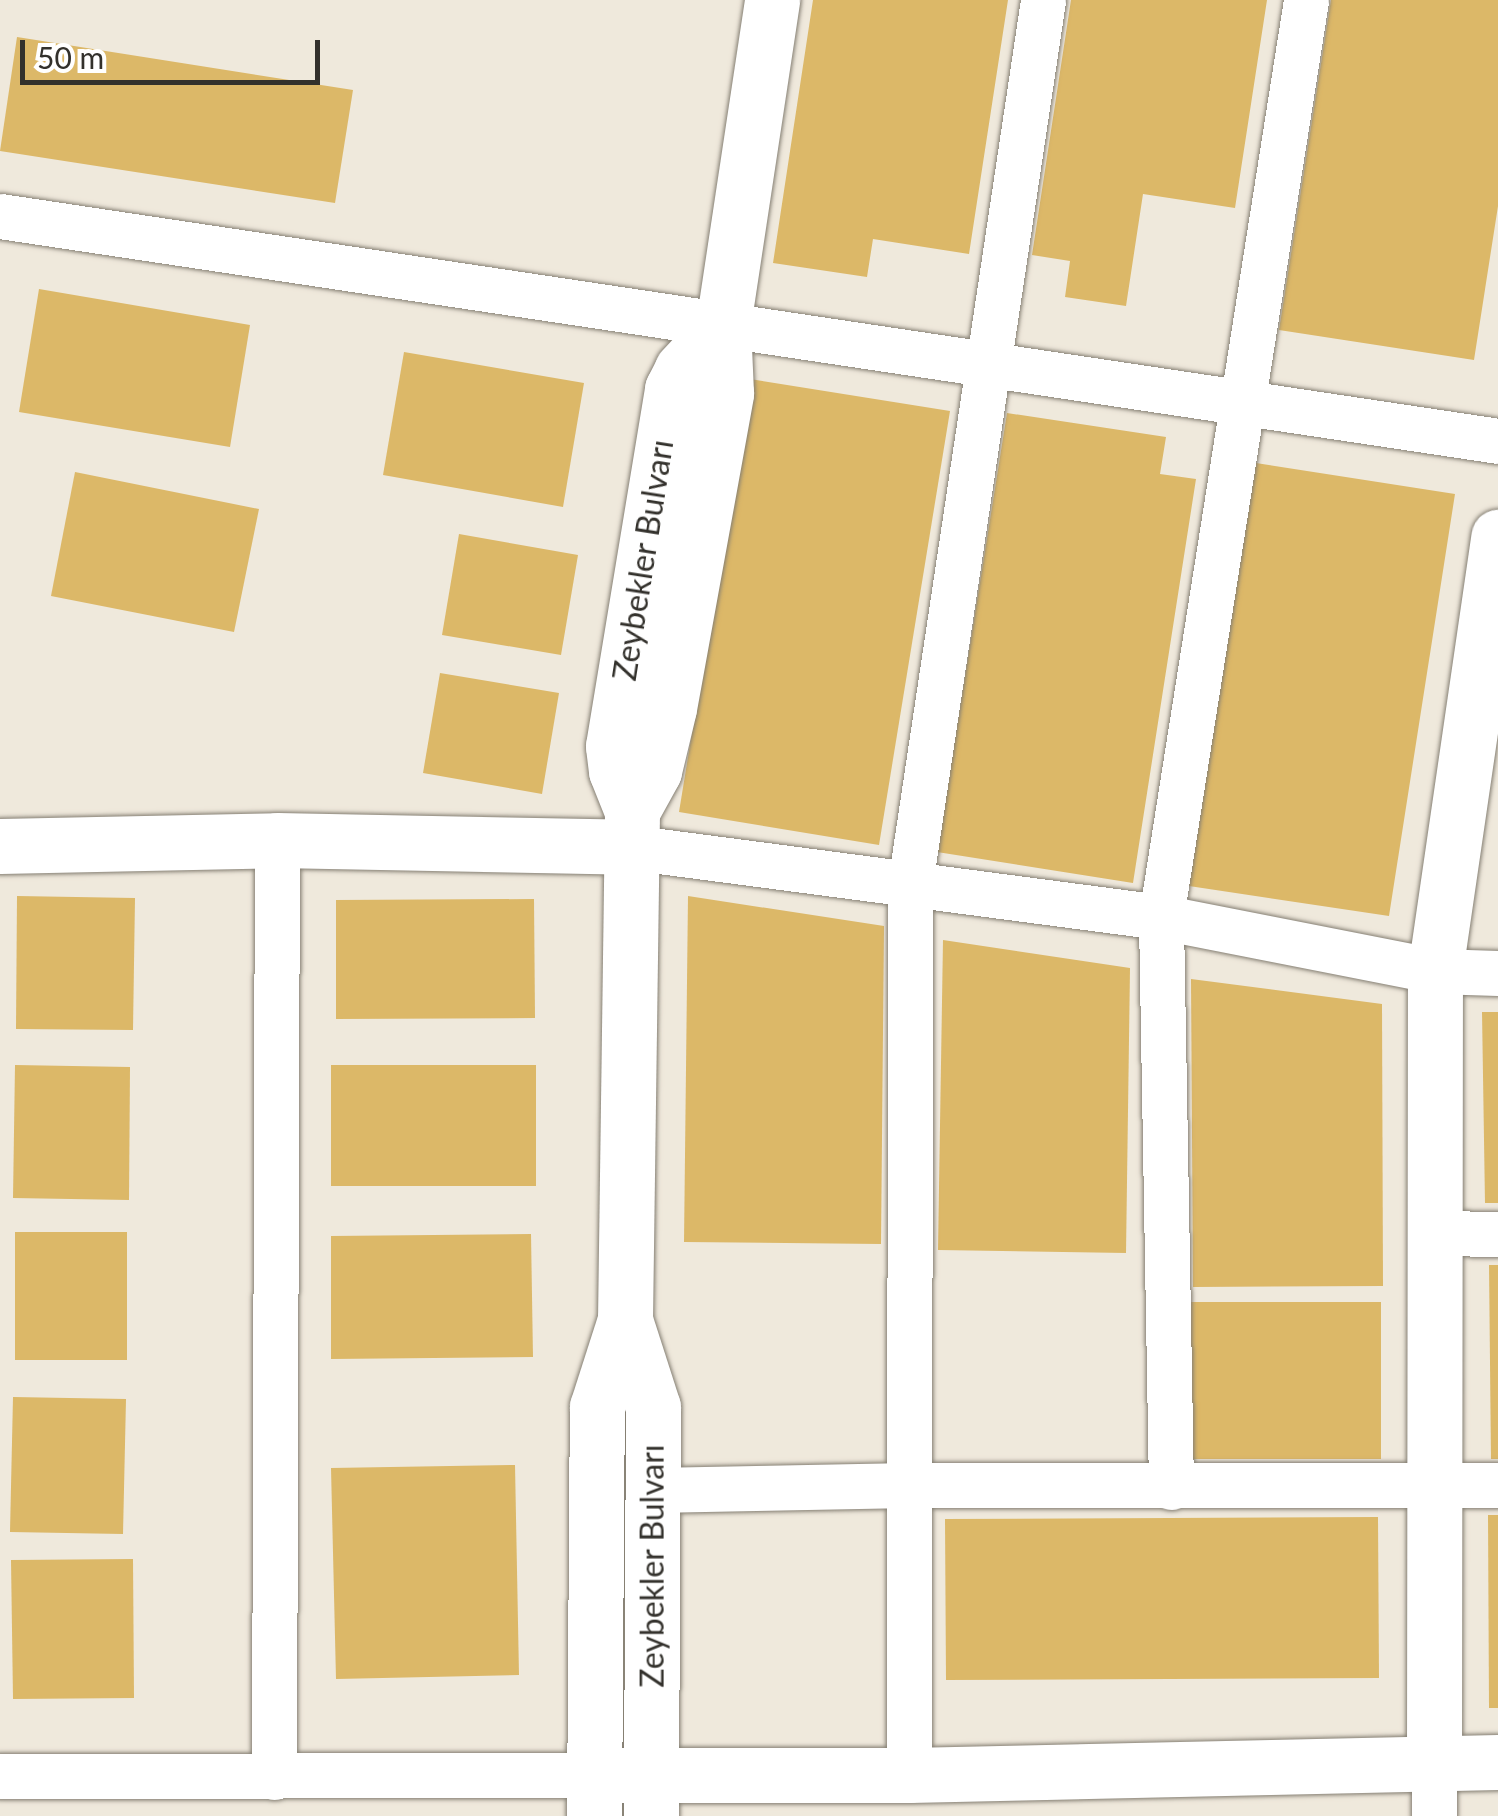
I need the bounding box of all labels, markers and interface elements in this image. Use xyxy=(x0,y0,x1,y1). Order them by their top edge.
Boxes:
scale bar xyxy=(25,20,325,82)
text: 50 m xyxy=(37,39,104,75)
street label: Zeybekler Bulvarı xyxy=(605,437,681,683)
street label: Zeybekler Bulvarı xyxy=(633,1444,671,1688)

